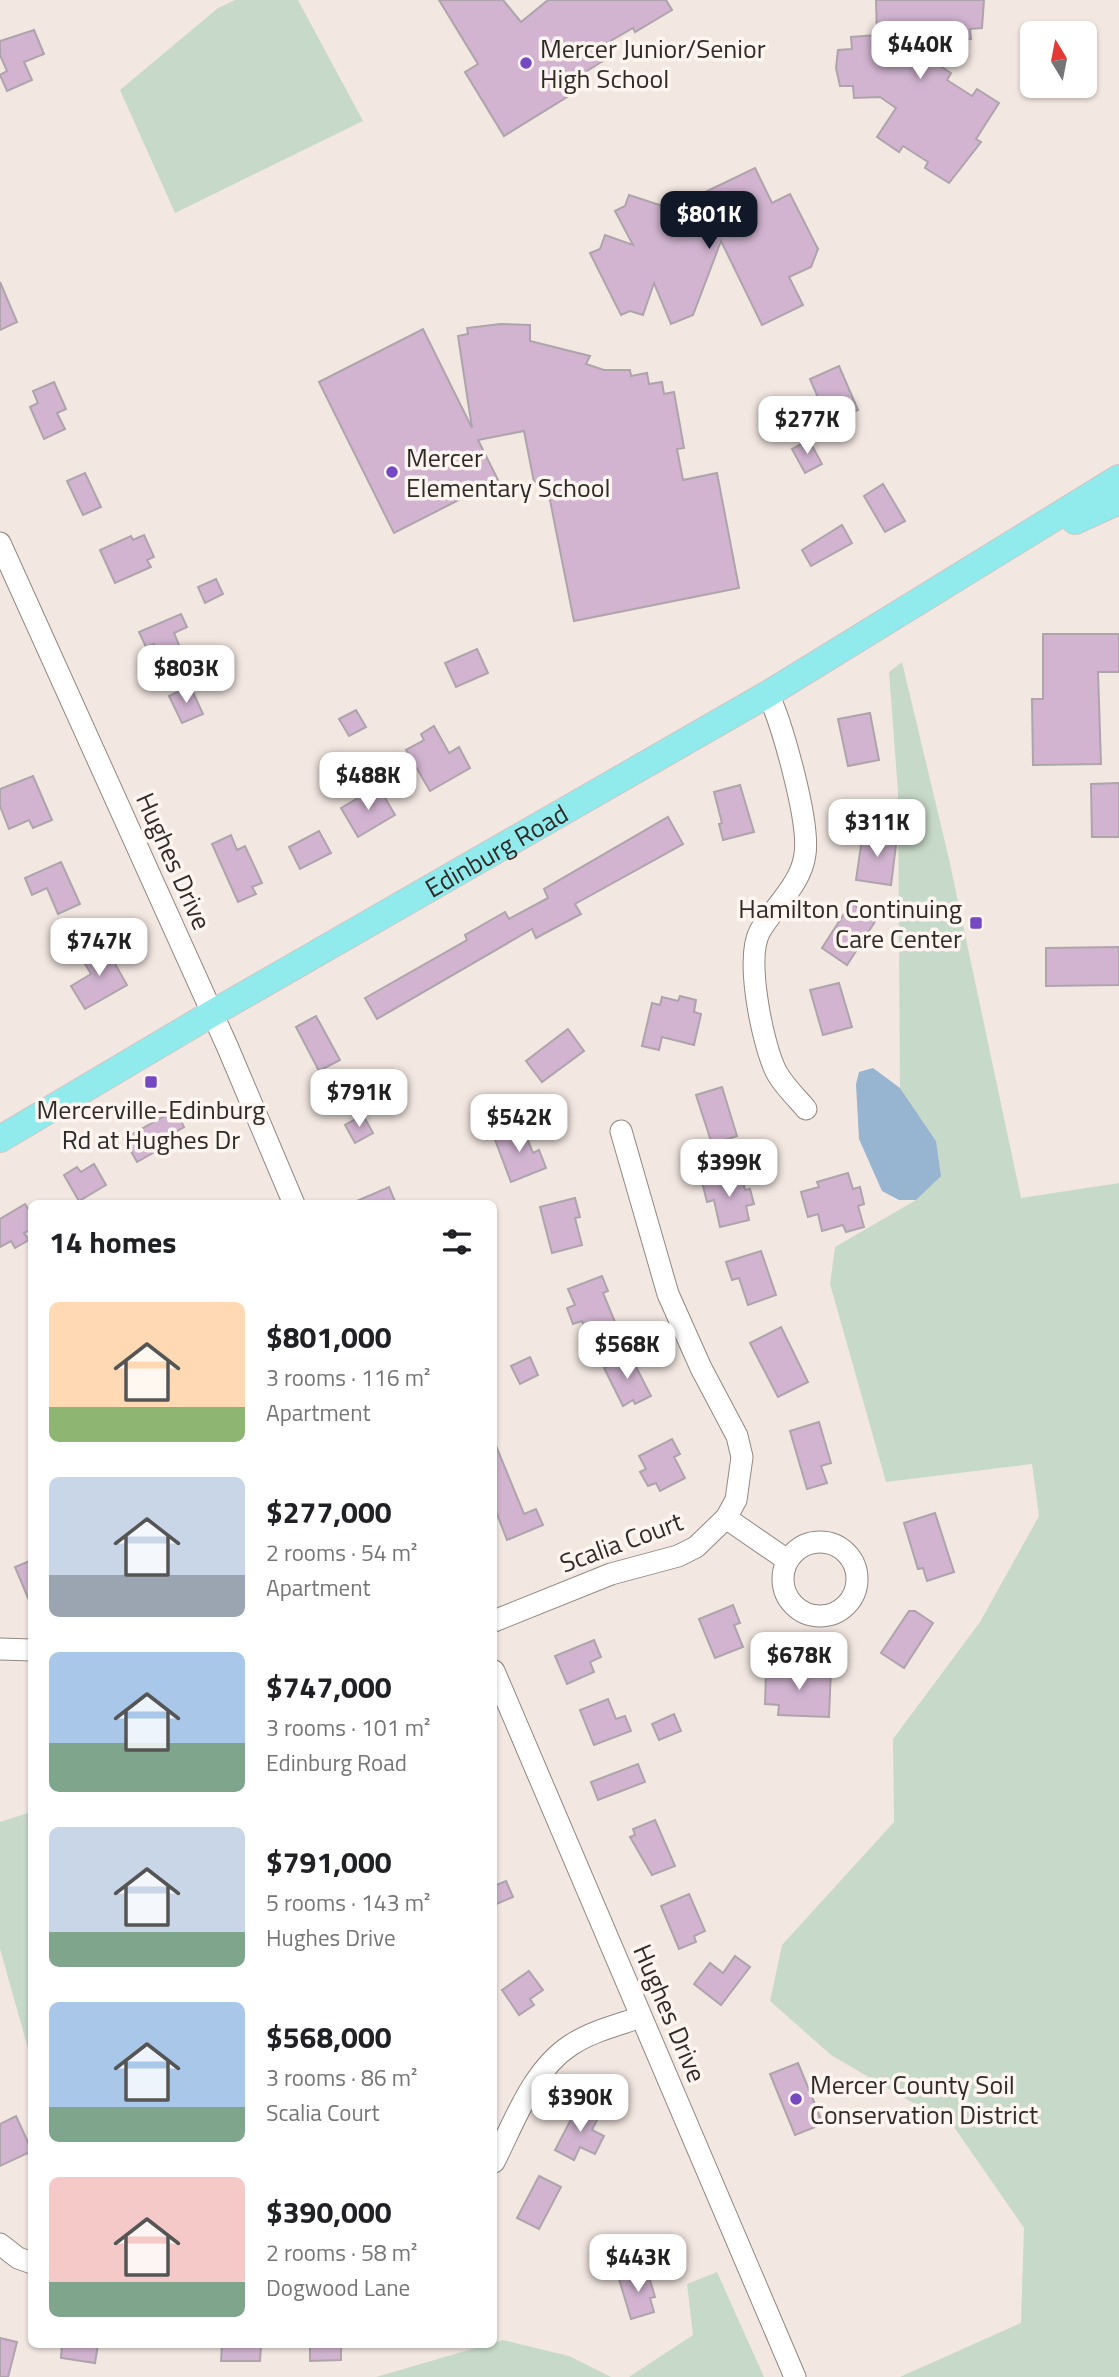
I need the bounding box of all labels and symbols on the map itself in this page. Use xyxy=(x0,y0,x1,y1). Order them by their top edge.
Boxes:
north arrow xyxy=(1020,21,1097,98)
pin: $440K xyxy=(871,22,969,81)
place label: Mercer Junior/Senior High School xyxy=(540,29,766,98)
marker: Mercer Junior/Senior High School xyxy=(518,55,534,71)
pin: $801K xyxy=(660,191,758,251)
pin: $277K xyxy=(758,396,856,456)
place label: Mercer Elementary School xyxy=(406,438,611,507)
marker: Mercer Elementary School xyxy=(384,464,400,480)
pin: $803K xyxy=(137,646,235,705)
pin: $488K xyxy=(319,752,417,812)
street label: Hughes Drive xyxy=(126,786,222,936)
street label: Edinburg Road xyxy=(417,794,575,907)
pin: $311K xyxy=(828,800,926,859)
place label: Hamilton Continuing Care Center xyxy=(738,889,962,958)
marker: Hamilton Continuing Care Center xyxy=(968,915,984,931)
pin: $747K xyxy=(50,918,148,978)
pin: $791K xyxy=(310,1070,408,1129)
marker: Mercerville-Edinburg Rd at Hughes Dr xyxy=(143,1074,159,1090)
place label: Mercerville-Edinburg Rd at Hughes Dr xyxy=(37,1090,265,1159)
pin: $542K xyxy=(470,1094,568,1154)
pin: $399K xyxy=(680,1140,778,1199)
pin: $568K xyxy=(578,1322,676,1381)
street label: Scalia Court xyxy=(554,1502,688,1582)
pin: $678K xyxy=(750,1632,848,1692)
street label: Hughes Drive xyxy=(623,1938,717,2088)
place label: Mercer County Soil Conservation District xyxy=(810,2065,1038,2134)
pin: $390K xyxy=(531,2074,629,2134)
marker: Mercer County Soil Conservation District xyxy=(788,2091,804,2107)
pin: $443K xyxy=(589,2234,687,2294)

